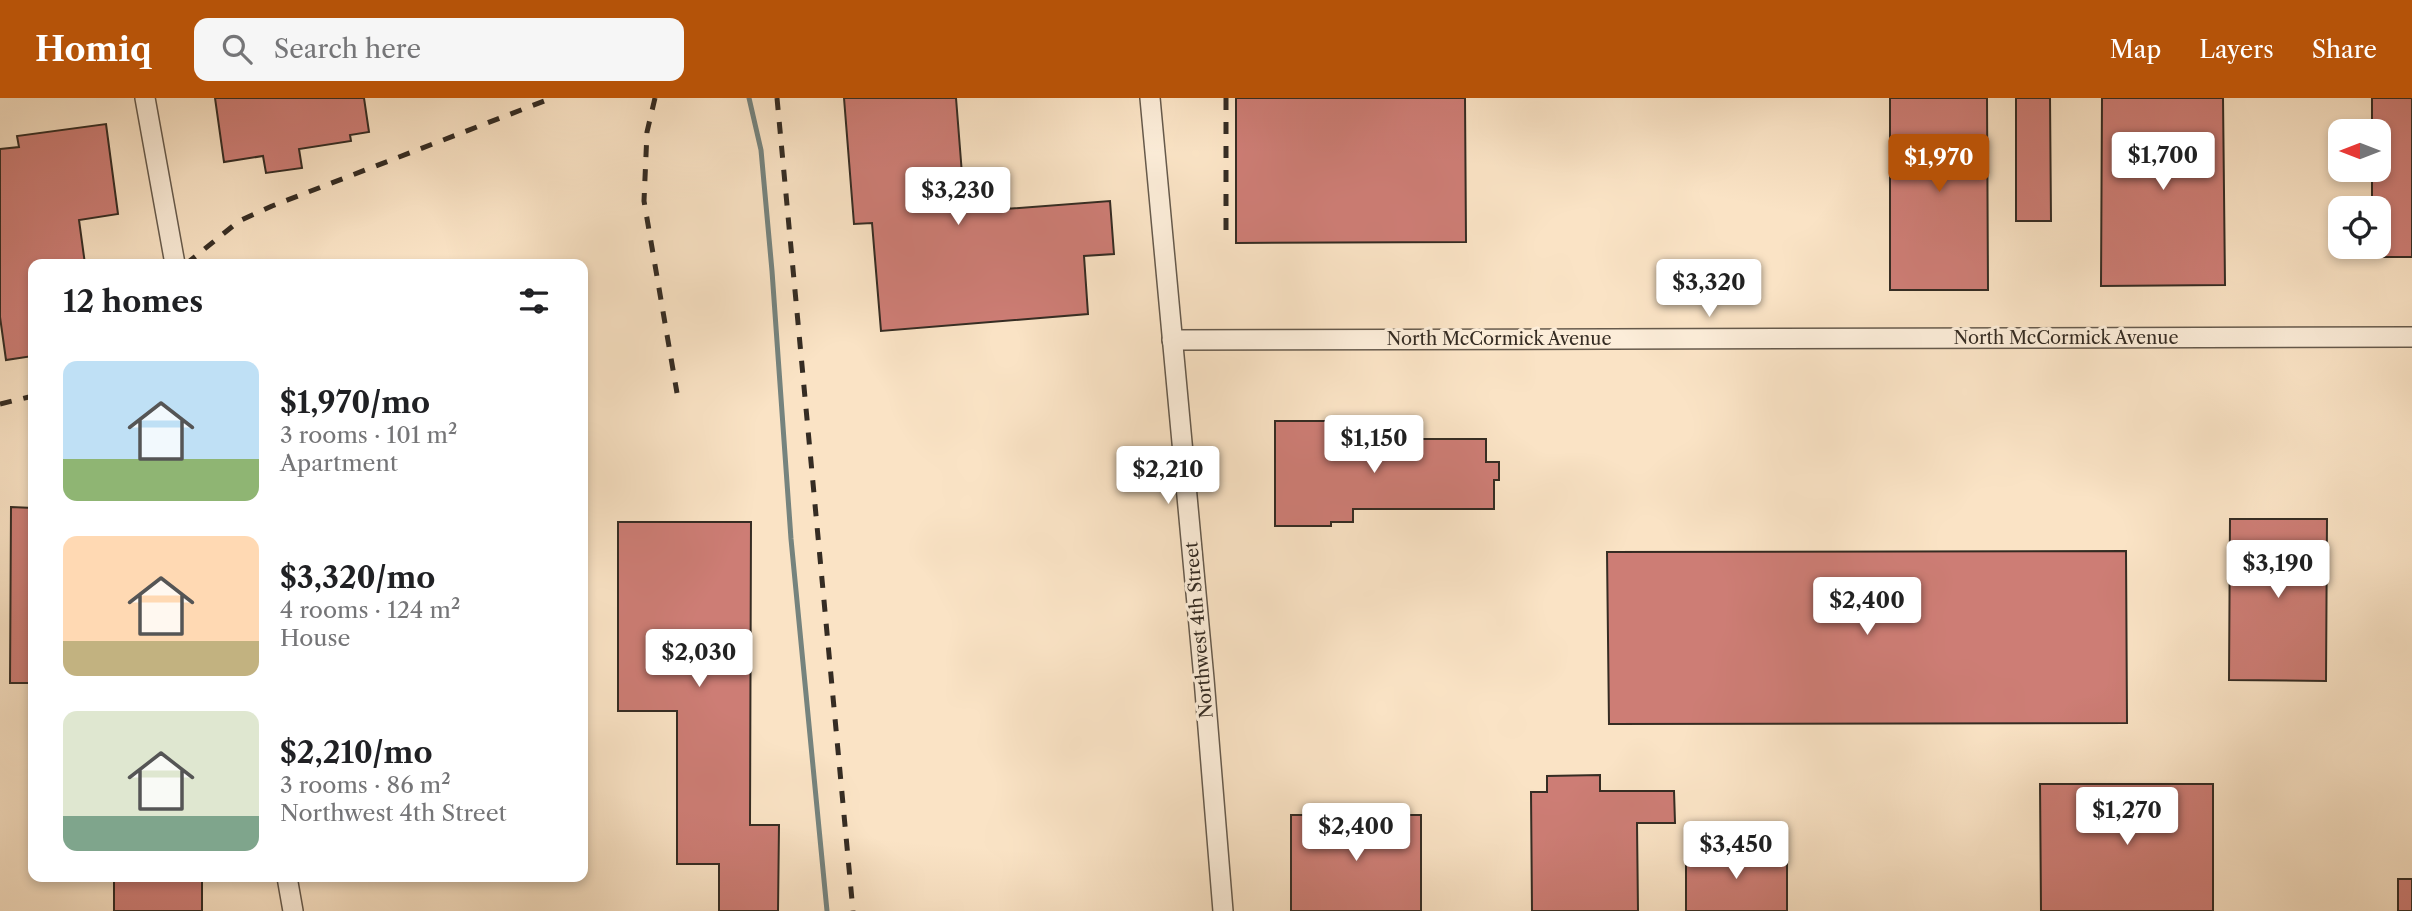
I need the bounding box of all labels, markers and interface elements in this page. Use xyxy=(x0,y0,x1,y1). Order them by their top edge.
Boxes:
search box xyxy=(194,18,684,81)
text: Homiq xyxy=(35,29,152,70)
icon: search xyxy=(218,30,256,68)
text: Search here xyxy=(274,33,421,65)
text: Map xyxy=(2110,35,2161,64)
text: Layers xyxy=(2199,35,2274,64)
text: Share xyxy=(2312,35,2377,64)
north arrow xyxy=(2328,119,2390,182)
map controls xyxy=(2328,119,2391,259)
pin: $1,700 xyxy=(2106,132,2220,192)
pin: $1,970 xyxy=(1882,134,1996,194)
text: $1,700 xyxy=(2128,141,2198,169)
text: $1,970 xyxy=(1904,143,1974,171)
pin: $3,230 xyxy=(901,167,1015,227)
text: $3,230 xyxy=(921,176,995,204)
button: locate xyxy=(2328,196,2391,259)
pin: $3,320 xyxy=(1652,260,1766,319)
text: $3,320 xyxy=(1672,268,1746,296)
icon: filters xyxy=(515,282,553,320)
text: 12 homes xyxy=(63,283,203,320)
street label: North McCormick Avenue xyxy=(1954,327,2178,349)
street label: North McCormick Avenue xyxy=(1387,328,1611,350)
text: $1,970/mo xyxy=(280,384,430,421)
icon: home xyxy=(119,389,203,473)
pin: $1,150 xyxy=(1317,416,1431,475)
text: 3 rooms · 101 m² xyxy=(280,421,457,449)
text: $1,150 xyxy=(1340,424,1408,452)
pin: $2,210 xyxy=(1111,446,1225,506)
text: Apartment xyxy=(280,449,398,477)
text: $2,210 xyxy=(1132,455,1204,483)
street label: Northwest 4th Street xyxy=(1180,540,1218,719)
pin: $3,190 xyxy=(2221,540,2335,600)
text: $3,190 xyxy=(2243,549,2313,577)
text: $3,320/mo xyxy=(280,559,435,596)
icon: home xyxy=(119,564,203,648)
pin: $2,400 xyxy=(1810,578,1924,637)
text: $2,400 xyxy=(1829,586,1905,614)
text: 4 rooms · 124 m² xyxy=(280,596,460,624)
text: House xyxy=(280,624,350,652)
pin: $2,030 xyxy=(642,630,756,689)
text: $2,030 xyxy=(662,638,736,666)
text: $2,210/mo xyxy=(280,734,432,771)
icon: home xyxy=(119,739,203,823)
text: 3 rooms · 86 m² xyxy=(280,771,451,799)
pin: $1,270 xyxy=(2070,788,2184,847)
text: $1,270 xyxy=(2092,796,2162,824)
text: Northwest 4th Street xyxy=(280,799,507,827)
pin: $2,400 xyxy=(1299,804,1413,863)
text: $2,400 xyxy=(1318,812,1394,840)
pin: $3,450 xyxy=(1679,822,1793,881)
text: $3,450 xyxy=(1699,830,1773,858)

